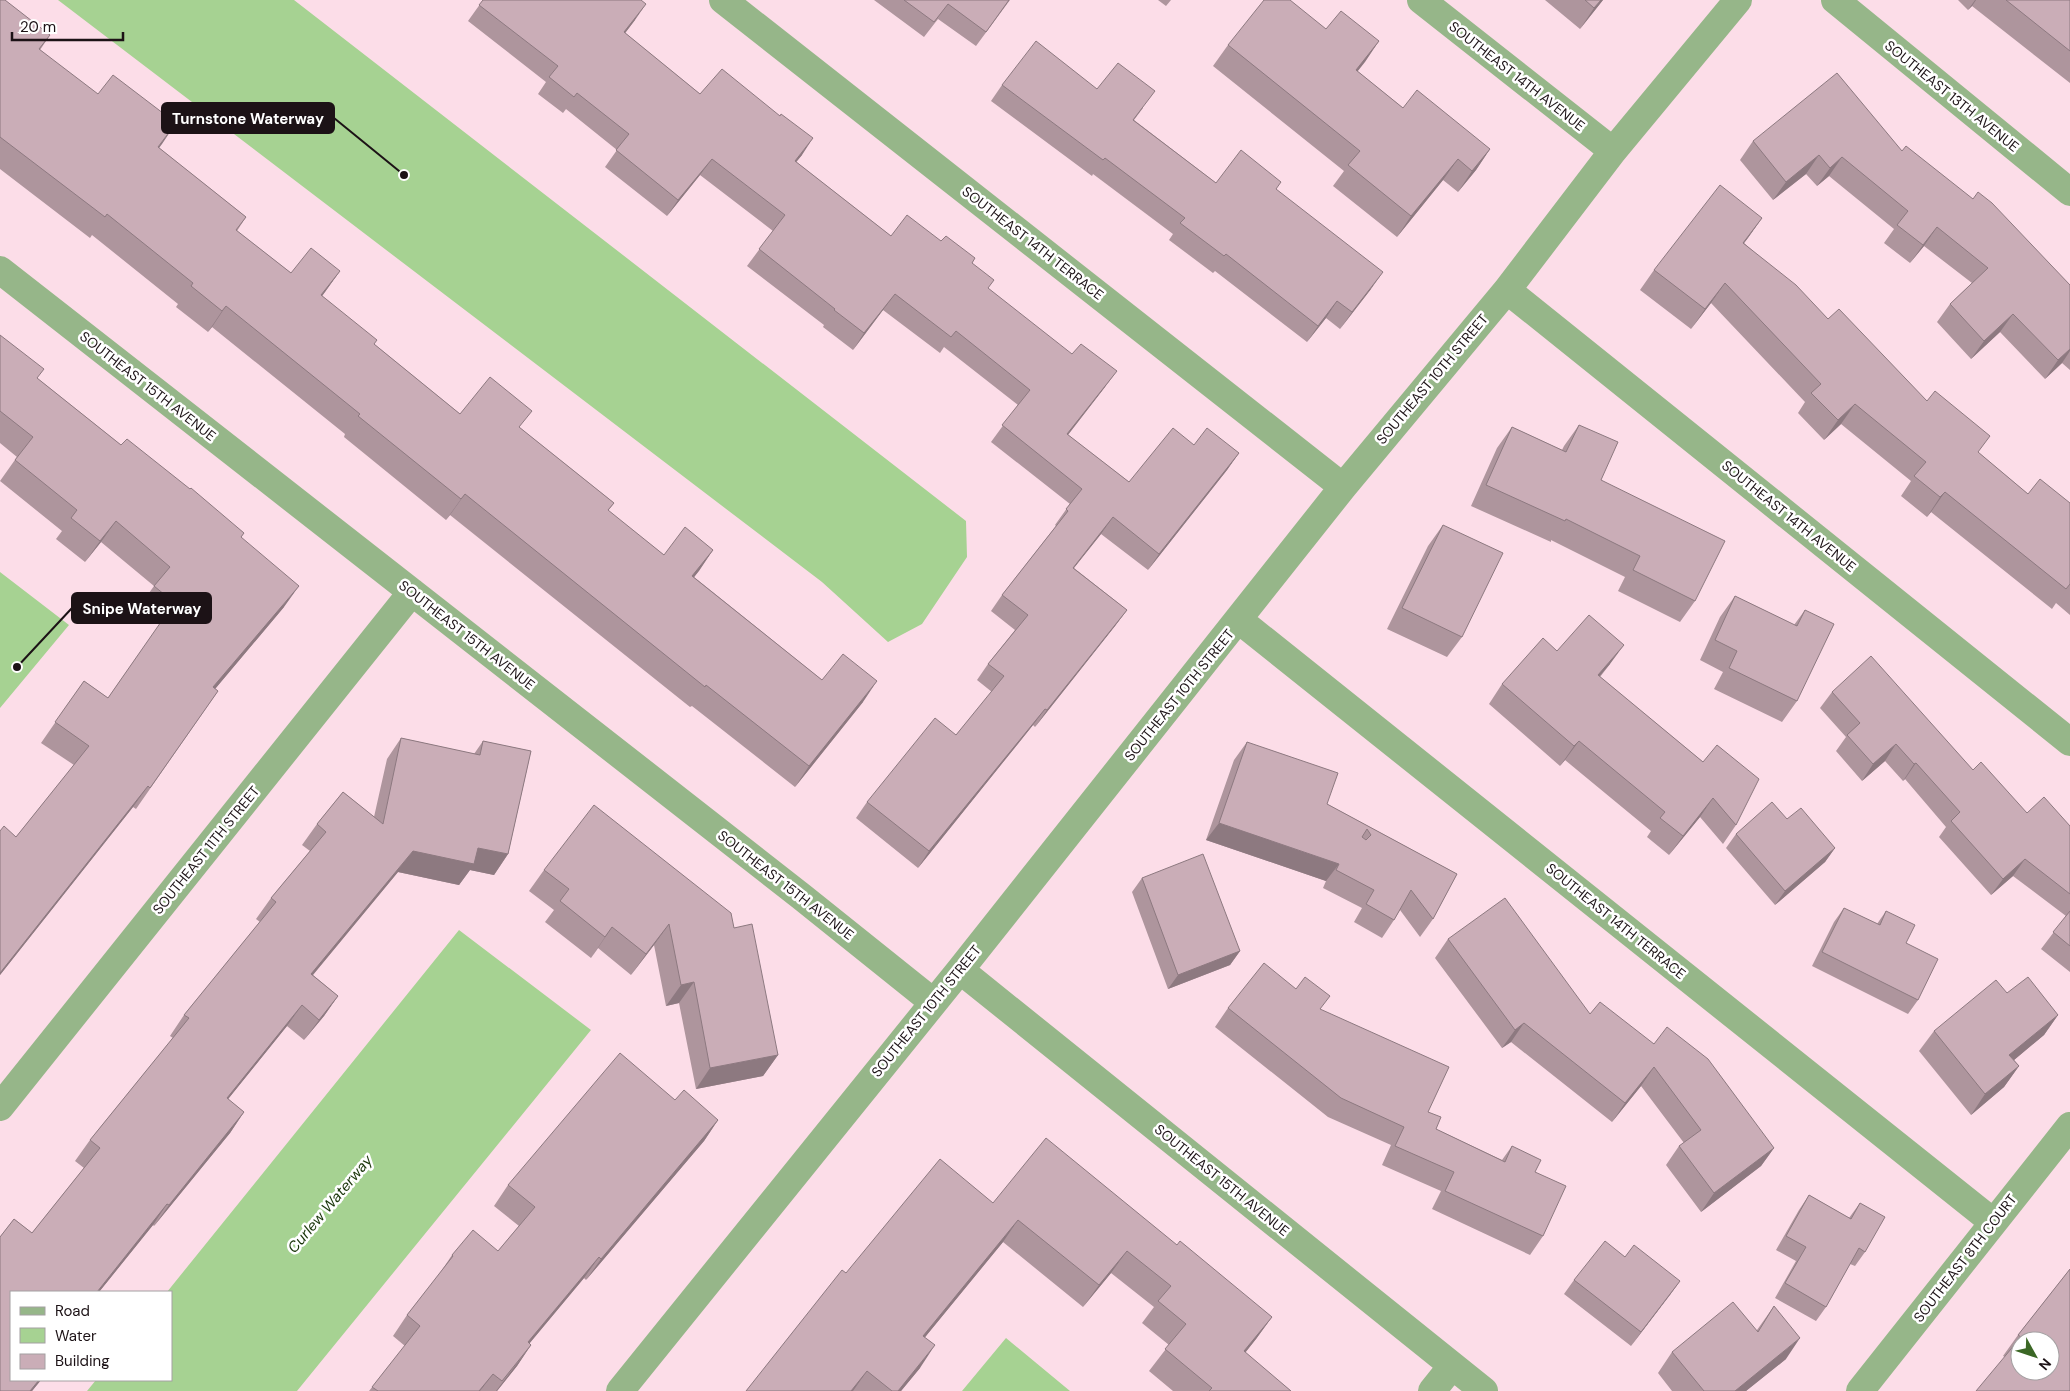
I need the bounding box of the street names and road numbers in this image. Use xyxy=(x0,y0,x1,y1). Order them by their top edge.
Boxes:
street label: SOUTHEAST 14TH AVENUE xyxy=(1445,17,1589,135)
street label: SOUTHEAST 13TH AVENUE xyxy=(1881,36,2023,156)
street label: SOUTHEAST 14TH TERRACE xyxy=(959,182,1107,304)
street label: SOUTHEAST 10TH STREET xyxy=(1372,310,1492,448)
street label: SOUTHEAST 15TH AVENUE xyxy=(76,327,220,445)
street label: SOUTHEAST 14TH AVENUE xyxy=(1718,456,1860,576)
street label: SOUTHEAST 15TH AVENUE xyxy=(395,576,539,694)
street label: SOUTHEAST 10TH STREET xyxy=(1120,625,1238,765)
street label: SOUTHEAST 11TH STREET xyxy=(149,782,263,918)
street label: SOUTHEAST 15TH AVENUE xyxy=(714,826,858,944)
street label: SOUTHEAST 14TH TERRACE xyxy=(1542,859,1690,983)
street label: SOUTHEAST 10TH STREET xyxy=(867,941,985,1081)
street label: SOUTHEAST 15TH AVENUE xyxy=(1151,1120,1293,1240)
street label: SOUTHEAST 8TH COURT xyxy=(1909,1190,2021,1326)

